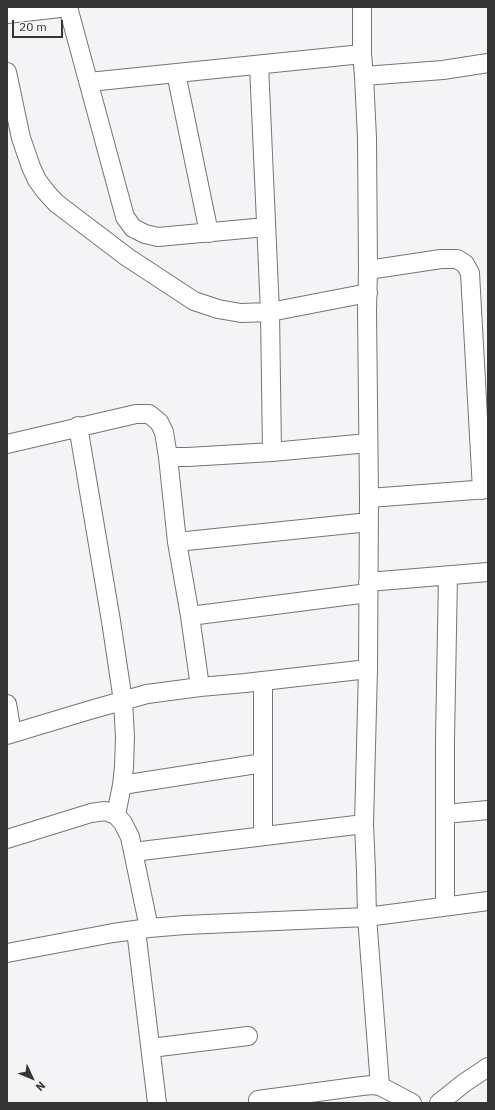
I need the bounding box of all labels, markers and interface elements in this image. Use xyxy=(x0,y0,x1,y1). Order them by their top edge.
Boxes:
scale bar xyxy=(14,12,65,38)
text: 20 m xyxy=(19,19,47,34)
north arrow xyxy=(12,1058,52,1098)
text: N xyxy=(33,1079,48,1094)

